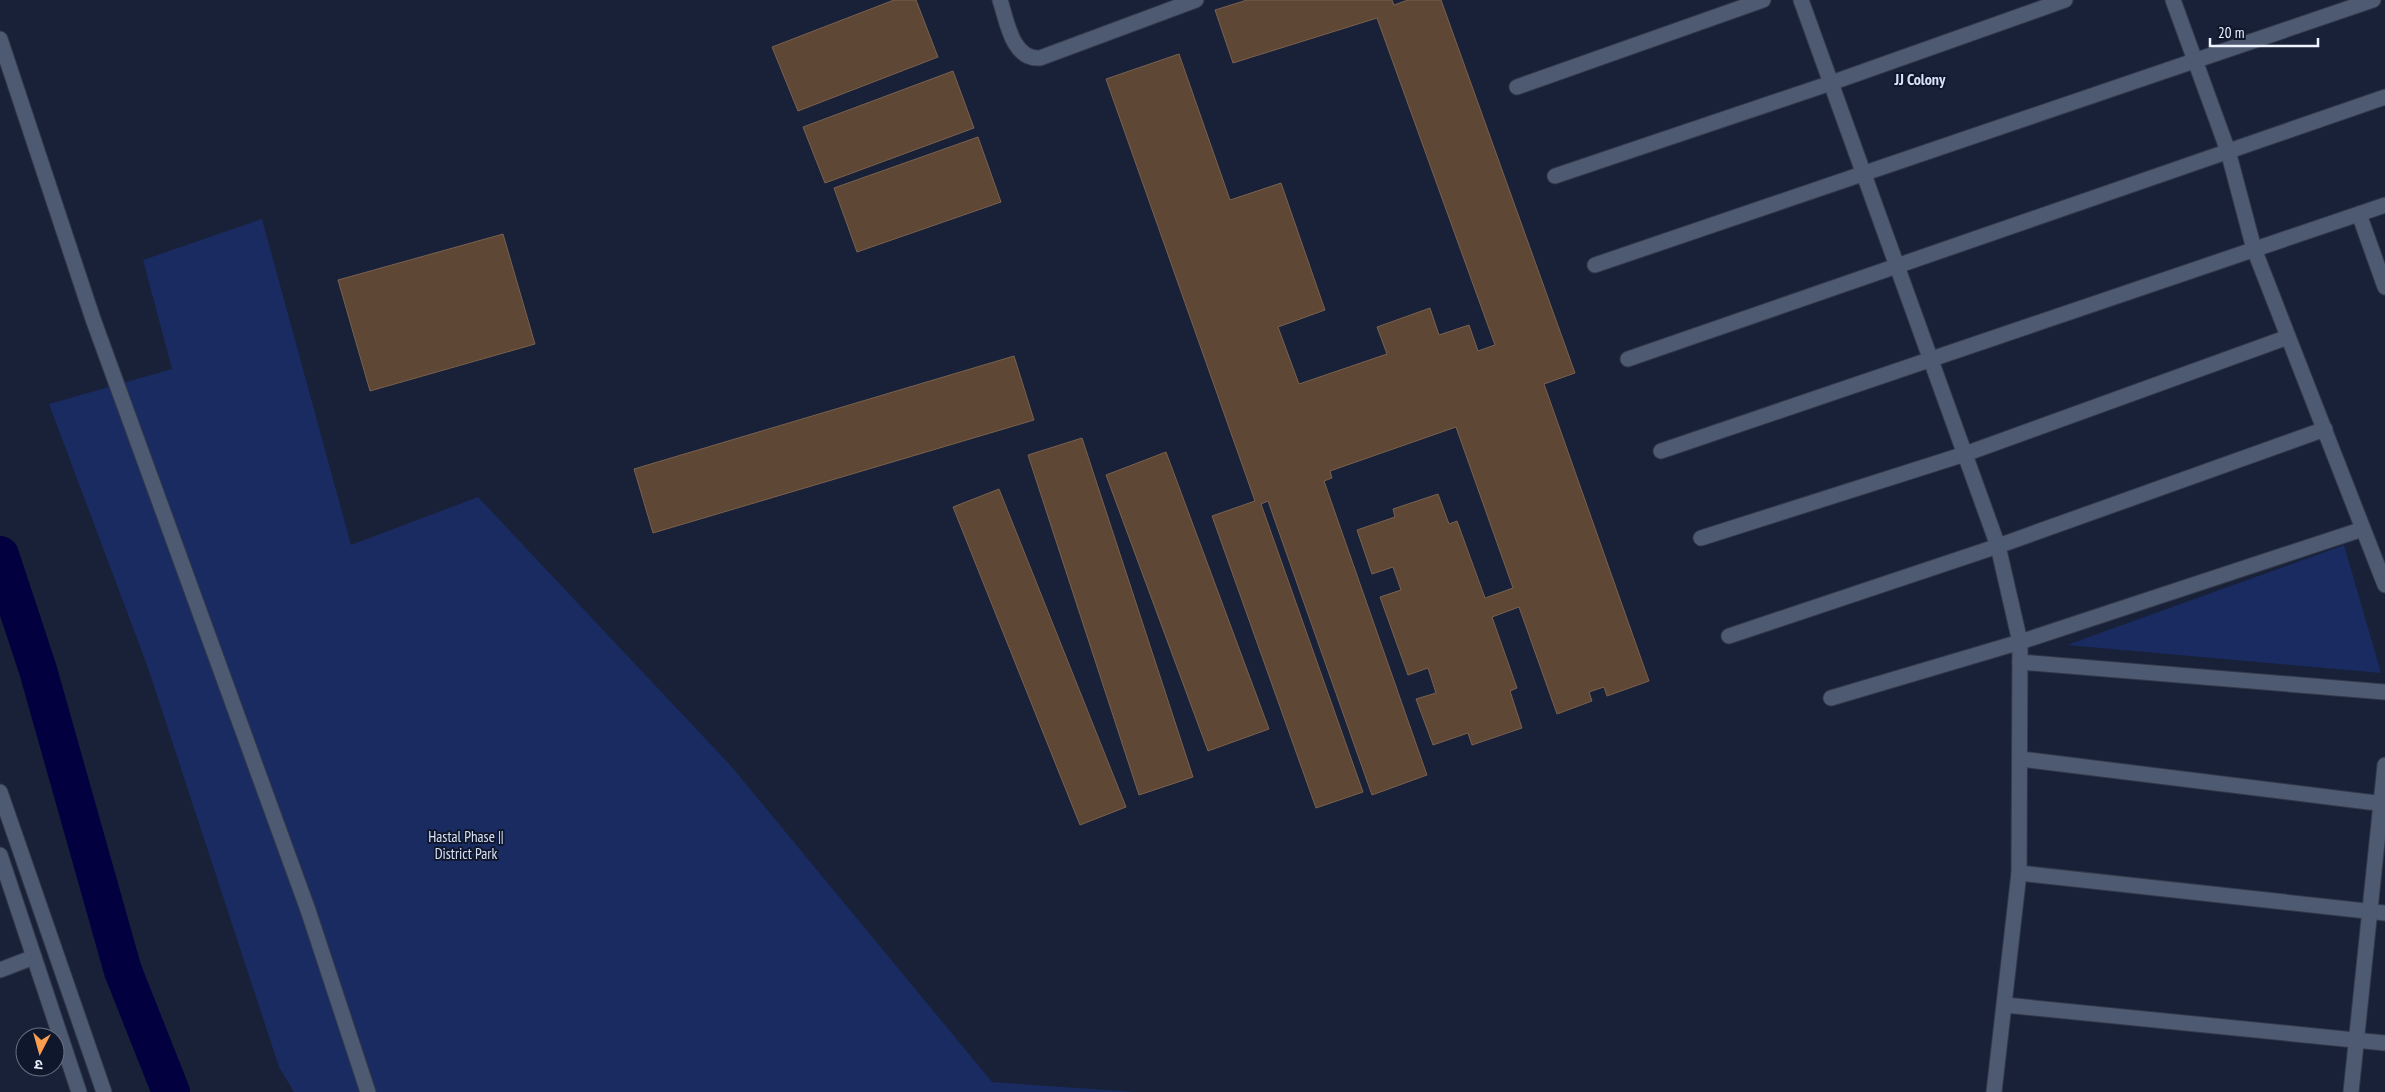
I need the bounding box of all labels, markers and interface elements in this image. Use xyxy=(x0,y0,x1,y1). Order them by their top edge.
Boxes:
scale bar xyxy=(2210,15,2318,47)
text: 20 m xyxy=(2218,23,2244,42)
district label: JJ Colony xyxy=(1894,69,1946,89)
park label: Hastal Phase || District Park xyxy=(428,827,504,863)
north arrow xyxy=(15,1027,65,1077)
text: उ xyxy=(33,1055,44,1074)

